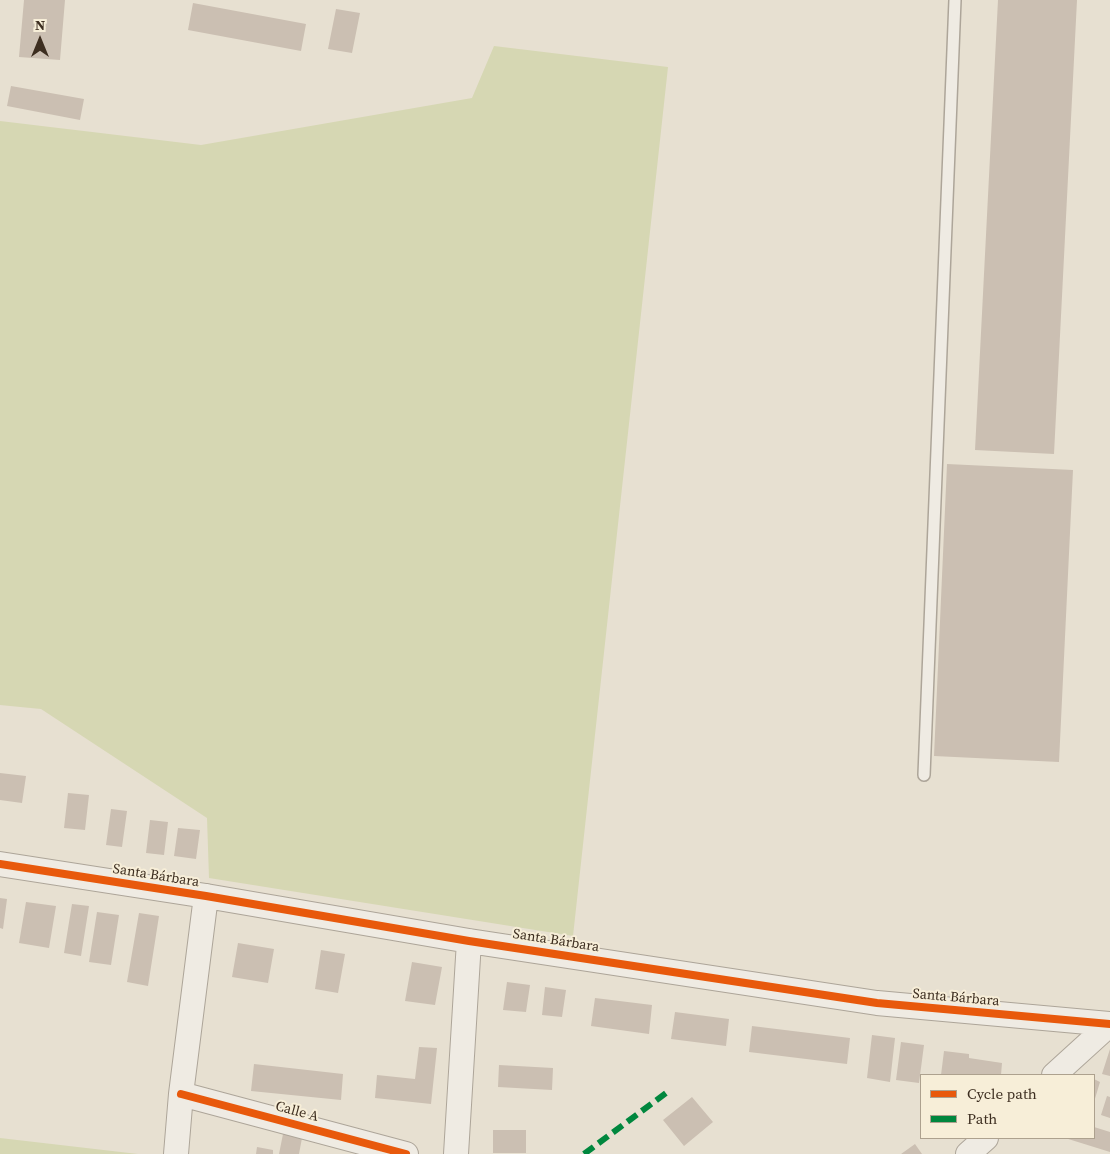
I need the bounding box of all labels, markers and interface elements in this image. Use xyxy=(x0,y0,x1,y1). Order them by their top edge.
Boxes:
north arrow xyxy=(15,15,65,65)
text: N xyxy=(35,15,45,35)
street label: Santa Bárbara xyxy=(112,861,200,891)
street label: Santa Bárbara xyxy=(512,926,600,956)
street label: Santa Bárbara xyxy=(912,986,1000,1010)
legend xyxy=(920,1074,1095,1139)
text: Cycle path xyxy=(967,1083,1037,1104)
street label: Calle A xyxy=(274,1098,320,1126)
text: Path xyxy=(967,1108,997,1129)

